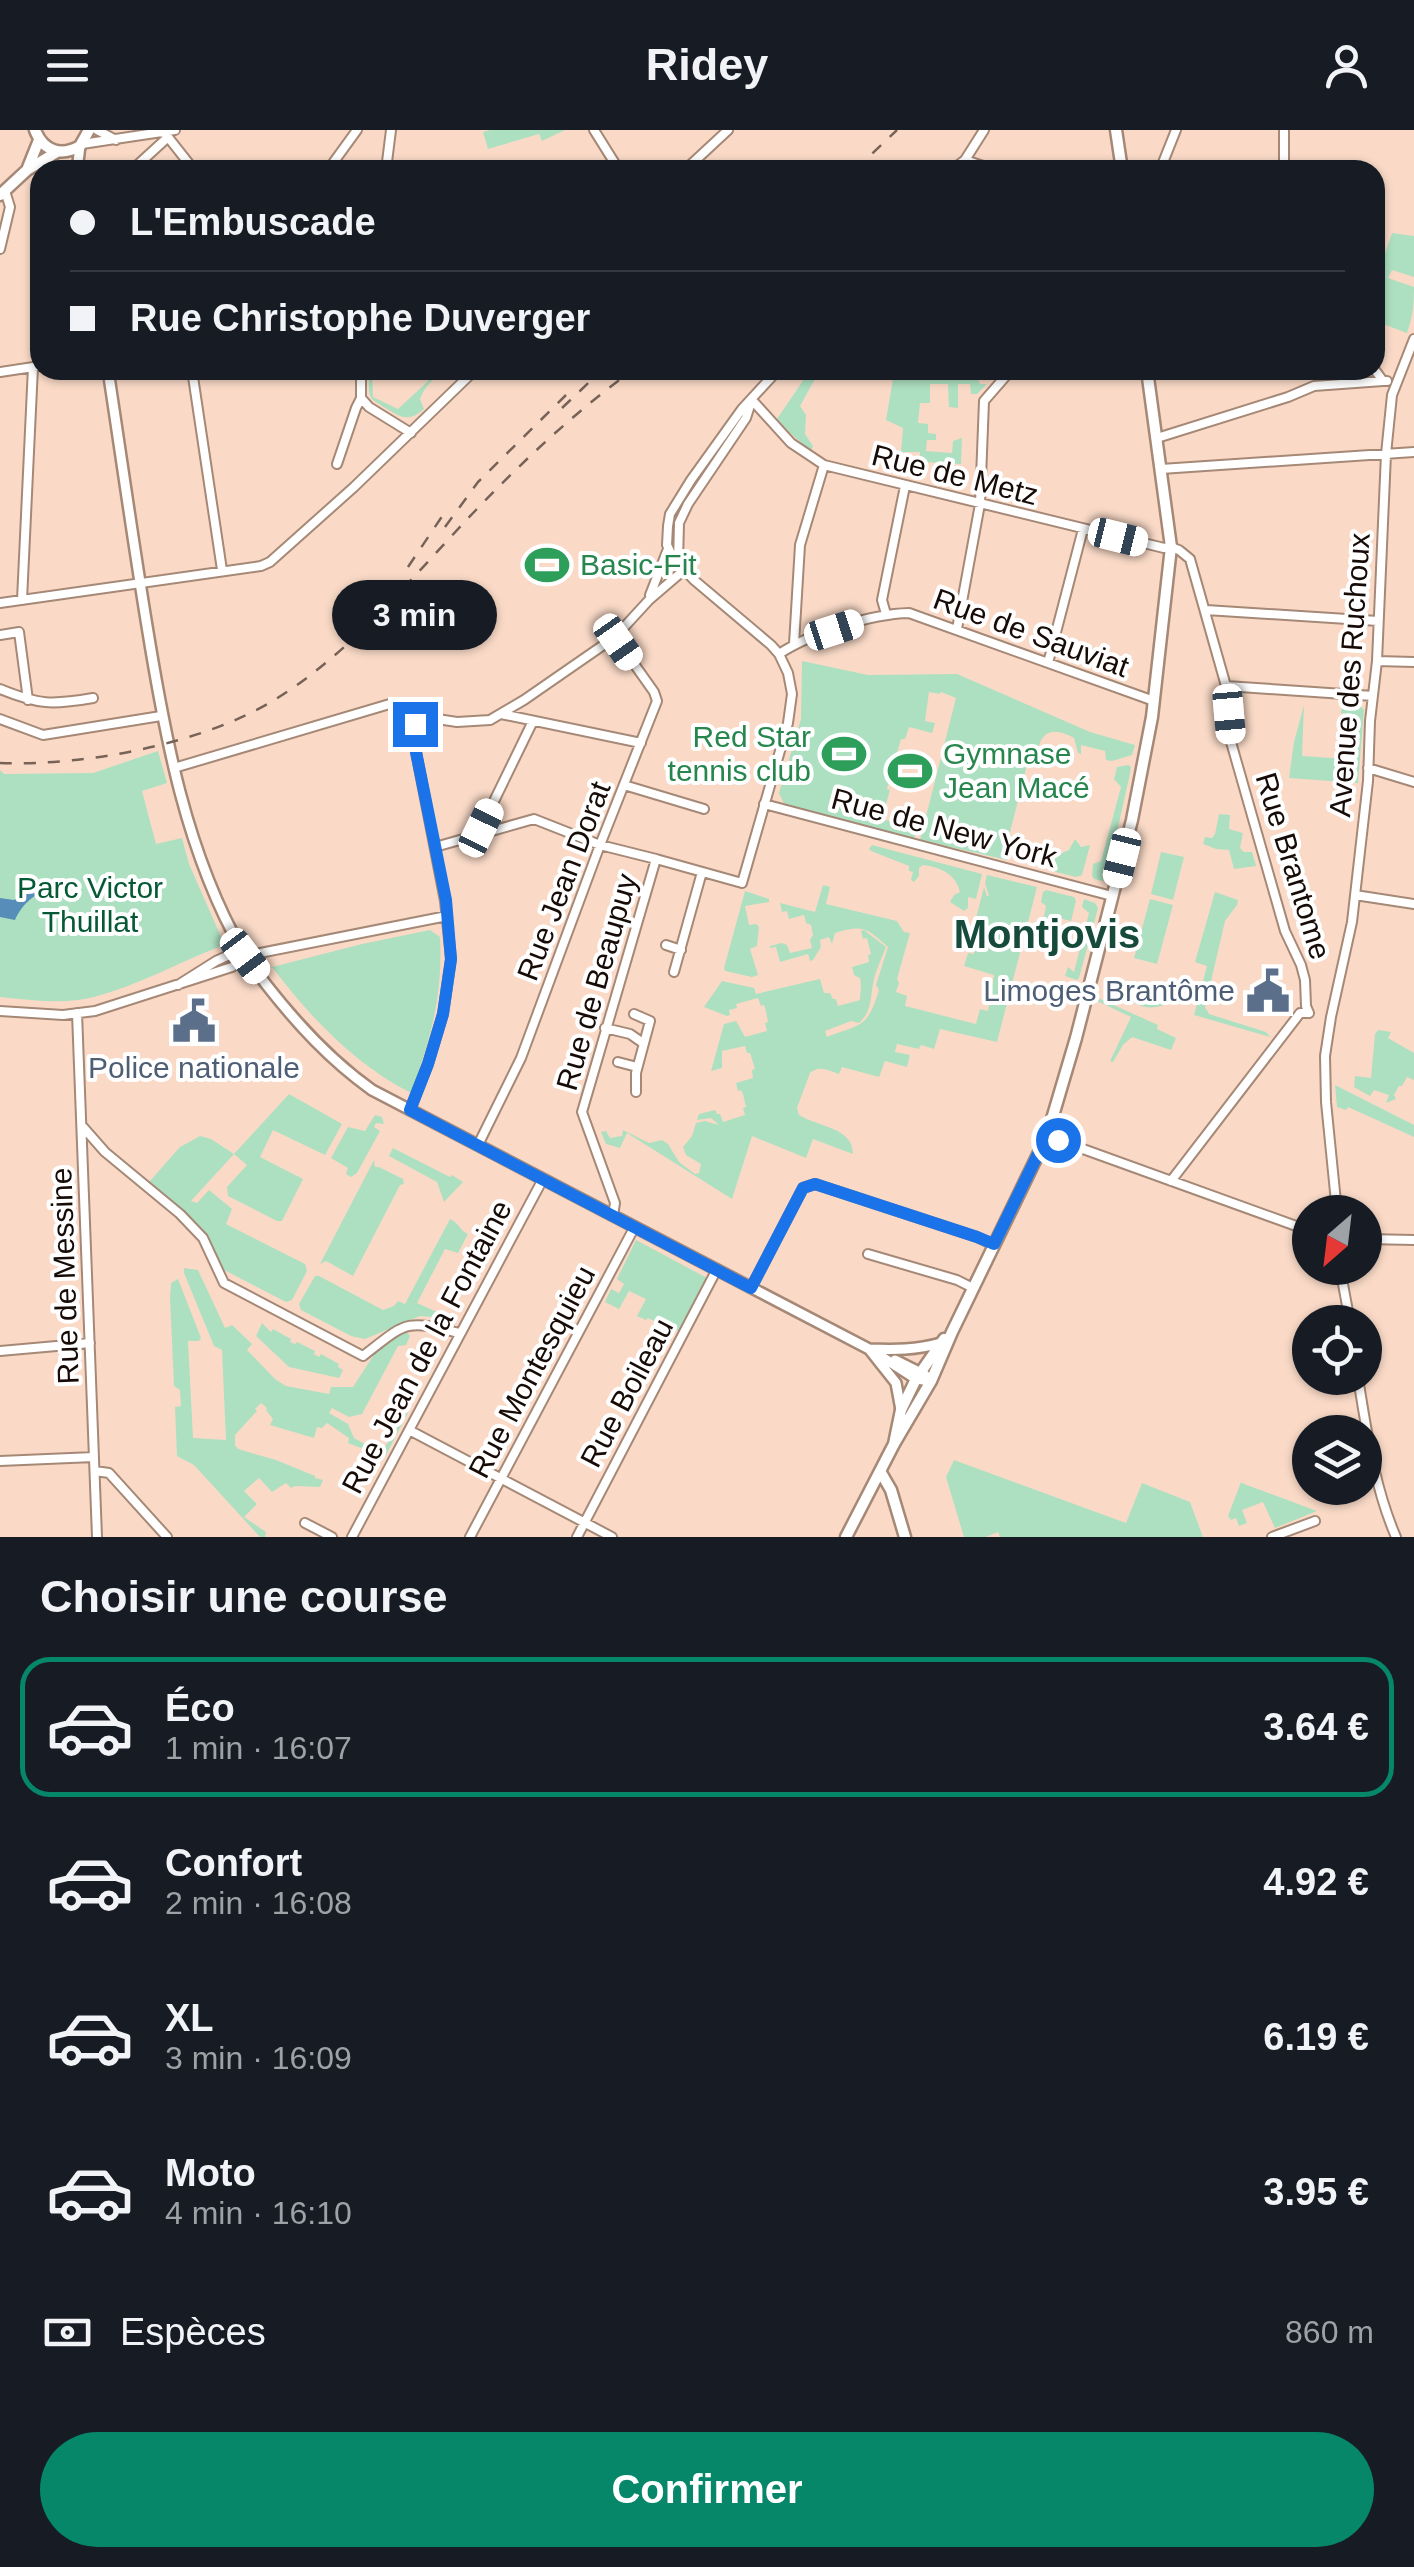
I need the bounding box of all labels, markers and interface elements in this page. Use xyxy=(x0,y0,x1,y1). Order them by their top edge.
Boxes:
icon: menu xyxy=(40,38,95,93)
icon: person xyxy=(1319,38,1374,93)
text: Ridey xyxy=(646,39,768,90)
text: L'Embuscade xyxy=(130,201,376,243)
text: Rue Christophe Duverger xyxy=(130,297,590,339)
street label: Rue de Metz xyxy=(869,438,1042,511)
car xyxy=(1085,515,1151,559)
street label: Avenue des Ruchoux xyxy=(1323,532,1376,818)
sports icon: Basic-Fit xyxy=(523,541,571,589)
place label: Basic-Fit xyxy=(580,548,697,581)
callout: 3 min xyxy=(332,579,498,649)
street label: Rue de Sauviat xyxy=(929,582,1134,683)
text: 3 min xyxy=(373,597,456,633)
car xyxy=(801,606,867,654)
car xyxy=(589,609,647,675)
car xyxy=(1211,683,1247,745)
route end xyxy=(393,702,438,747)
place label: Red Star tennis club xyxy=(668,720,811,787)
sports icon: Red Star tennis club xyxy=(820,730,868,778)
place label: Gymnase Jean Macé xyxy=(943,737,1090,804)
sports icon: Gymnase Jean Macé xyxy=(886,747,934,795)
street label: Rue Brantome xyxy=(1249,769,1338,963)
street label: Rue Jean Dorat xyxy=(510,776,617,985)
street label: Rue de New York xyxy=(828,782,1061,874)
car xyxy=(454,794,508,862)
car xyxy=(1100,825,1144,891)
street label: Rue de Beaupuy xyxy=(550,870,643,1094)
park label: Parc Victor Thuillat xyxy=(17,871,163,938)
district label: Montjovis xyxy=(954,912,1140,956)
car xyxy=(215,923,275,989)
public building icon: Limoges Brantôme xyxy=(1244,967,1292,1015)
place label: Limoges Brantôme xyxy=(983,974,1235,1007)
public building icon: Police nationale xyxy=(170,997,218,1045)
place label: Police nationale xyxy=(88,1051,300,1084)
route start xyxy=(1036,1118,1081,1163)
street label: Rue de Messine xyxy=(44,1167,85,1385)
street label: Rue Jean de la Fontaine xyxy=(335,1195,518,1499)
north arrow xyxy=(1292,1195,1382,1285)
map controls xyxy=(1292,1195,1382,1505)
street label: Rue Montesquieu xyxy=(462,1260,601,1483)
button: locate xyxy=(1292,1305,1382,1395)
street label: Rue Boileau xyxy=(574,1313,679,1473)
button: layers xyxy=(1292,1415,1382,1505)
text: Choisir une course xyxy=(40,1571,448,1622)
icon: car xyxy=(45,1682,135,1772)
text: Éco xyxy=(165,1687,235,1729)
text: 3.64 € xyxy=(1263,1706,1369,1748)
text: 1 min · 16:07 xyxy=(165,1730,352,1766)
icon: car xyxy=(45,1837,135,1927)
text: Confort xyxy=(165,1842,302,1884)
text: 4.92 € xyxy=(1263,1861,1369,1903)
text: 2 min · 16:08 xyxy=(165,1885,352,1921)
icon: car xyxy=(45,1992,135,2082)
text: XL xyxy=(165,1997,214,2039)
text: 6.19 € xyxy=(1263,2016,1369,2058)
text: 3 min · 16:09 xyxy=(165,2040,352,2076)
icon: car xyxy=(45,2147,135,2237)
text: Moto xyxy=(165,2152,256,2194)
text: 3.95 € xyxy=(1263,2171,1369,2213)
text: 4 min · 16:10 xyxy=(165,2195,352,2231)
icon: cash xyxy=(40,2305,95,2360)
text: Espèces xyxy=(120,2311,266,2353)
text: 860 m xyxy=(1285,2314,1374,2350)
button: Confirmer xyxy=(40,2432,1374,2547)

